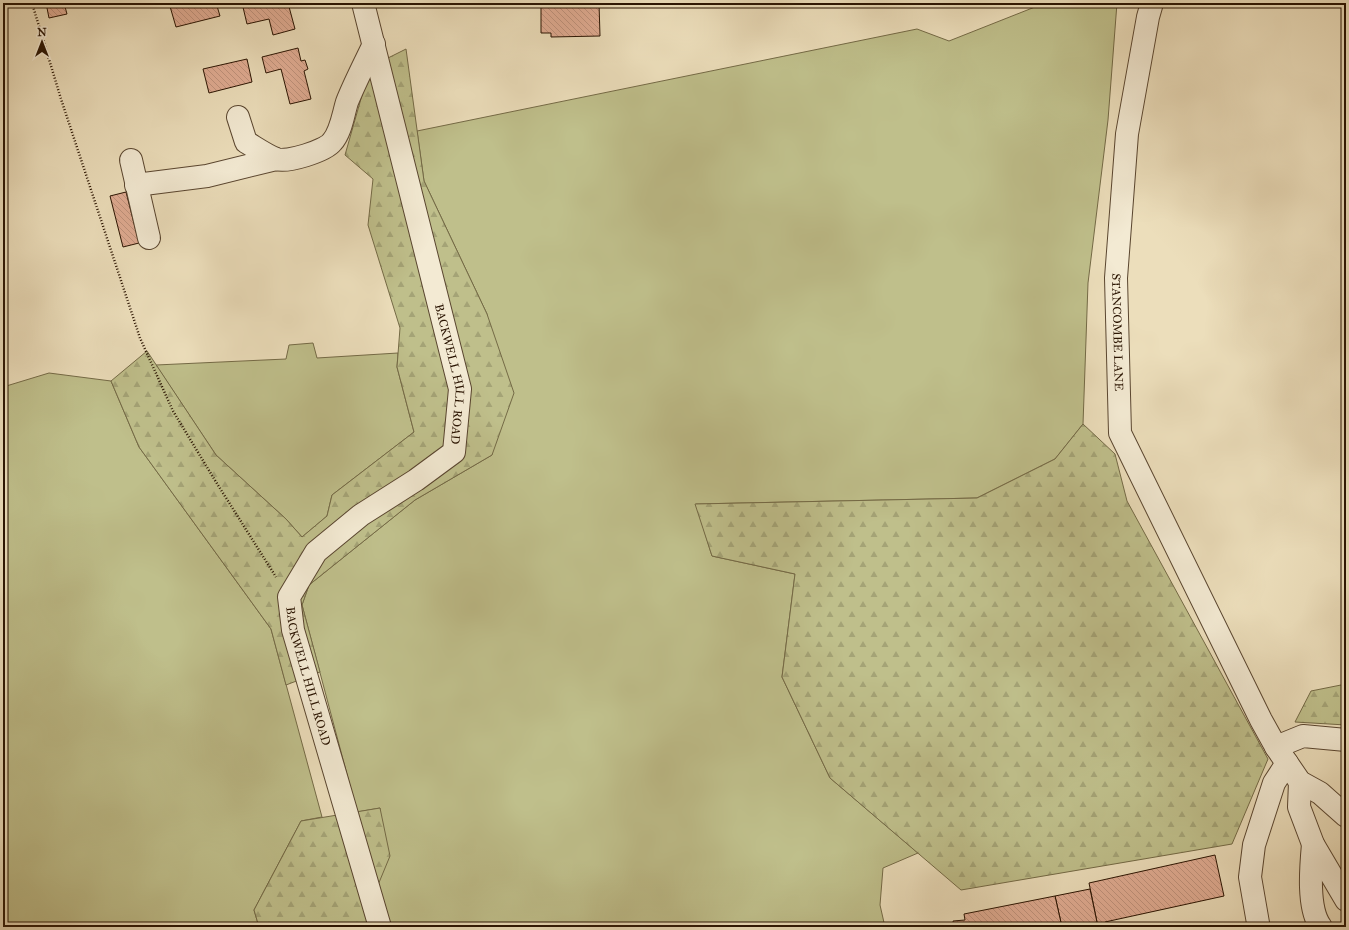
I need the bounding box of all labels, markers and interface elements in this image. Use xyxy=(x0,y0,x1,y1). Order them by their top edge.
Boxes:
north arrow xyxy=(22,22,62,62)
text: N xyxy=(37,26,47,39)
street label: STANCOMBE LANE xyxy=(1109,273,1126,392)
street label: BACKWELL HILL ROAD xyxy=(432,302,467,445)
street label: BACKWELL HILL ROAD xyxy=(283,606,333,747)

